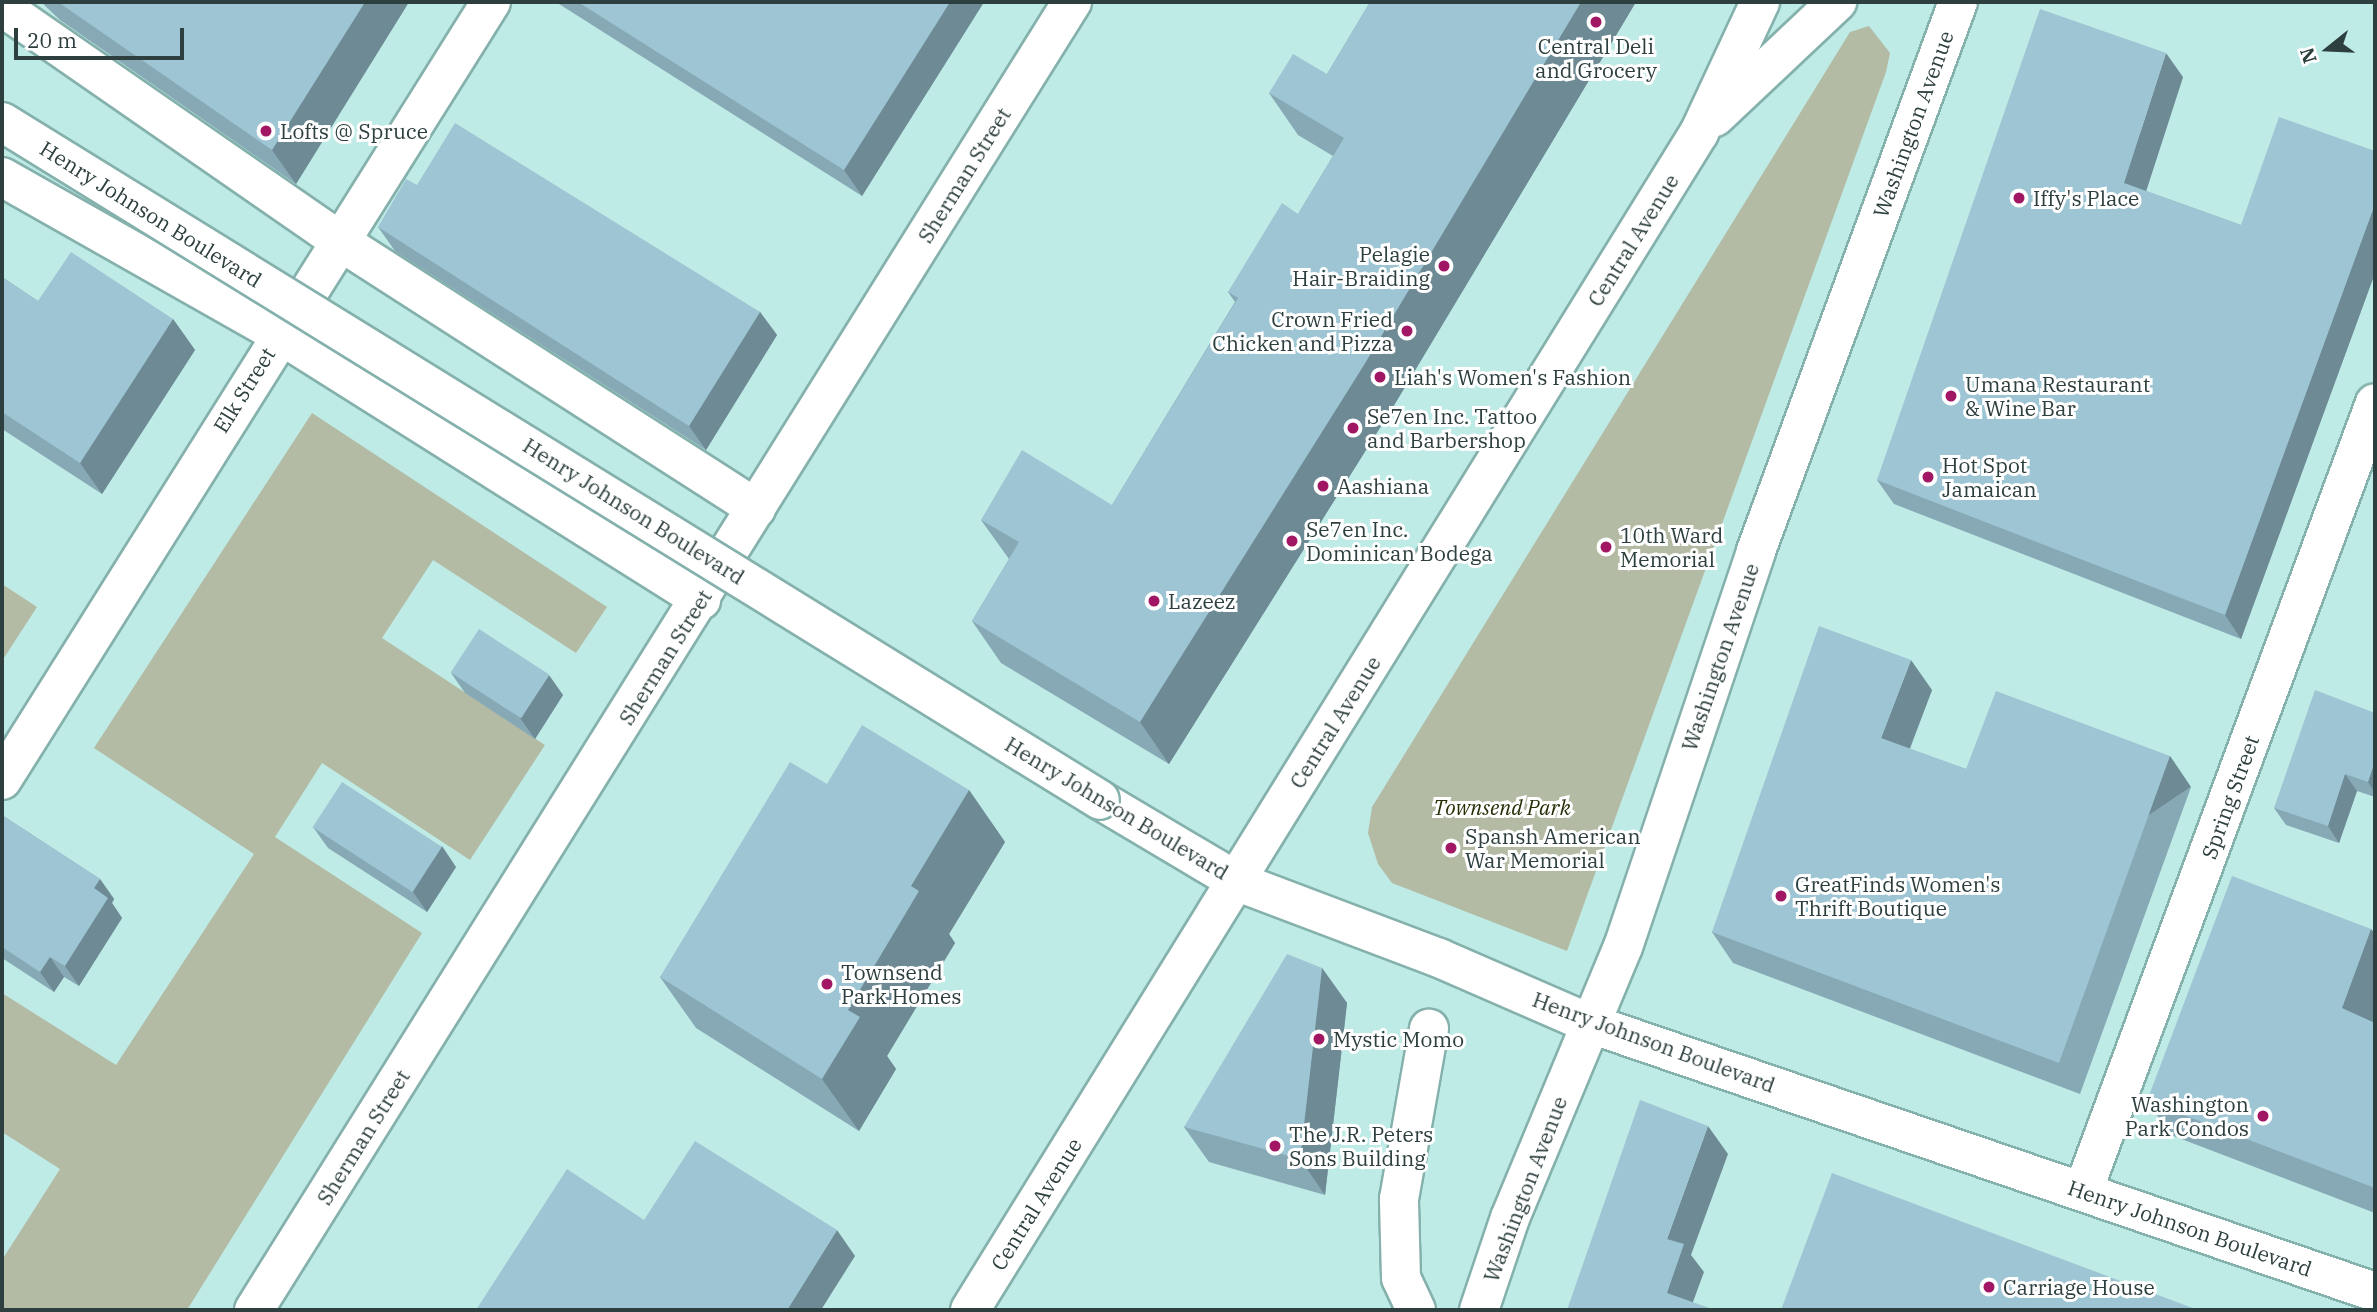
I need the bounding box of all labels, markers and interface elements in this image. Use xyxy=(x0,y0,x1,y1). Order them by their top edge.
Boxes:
scale bar xyxy=(18,14,187,58)
marker: Central Deli and Grocery xyxy=(1588,14,1604,30)
north arrow xyxy=(2293,14,2363,84)
text: 20 m xyxy=(27,26,77,54)
street label: Washington Avenue xyxy=(1868,27,1958,221)
place label: Central Deli and Grocery xyxy=(1535,33,1657,83)
text: N xyxy=(2294,45,2322,66)
street label: Sherman Street xyxy=(912,103,1016,247)
place label: Lofts @ Spruce xyxy=(280,118,428,144)
marker: Lofts @ Spruce xyxy=(258,123,274,139)
street label: Henry Johnson Boulevard xyxy=(36,135,266,293)
street label: Central Avenue xyxy=(1582,169,1684,311)
place label: Iffy's Place xyxy=(2033,185,2139,211)
marker: Iffy's Place xyxy=(2011,190,2027,206)
place label: Pelagie Hair-Braiding xyxy=(1292,241,1430,291)
marker: Pelagie Hair-Braiding xyxy=(1436,258,1452,274)
place label: Crown Fried Chicken and Pizza xyxy=(1212,306,1393,356)
marker: Crown Fried Chicken and Pizza xyxy=(1399,323,1415,339)
street label: Elk Street xyxy=(208,343,280,437)
place label: Liah's Women's Fashion xyxy=(1394,364,1631,390)
marker: Liah's Women's Fashion xyxy=(1372,369,1388,385)
place label: Umana Restaurant & Wine Bar xyxy=(1965,371,2150,421)
marker: Umana Restaurant & Wine Bar xyxy=(1943,388,1959,404)
place label: Se7en Inc. Tattoo and Barbershop xyxy=(1367,403,1537,453)
marker: Se7en Inc. Tattoo and Barbershop xyxy=(1345,420,1361,436)
street label: Henry Johnson Boulevard xyxy=(519,432,749,590)
place label: Hot Spot Jamaican xyxy=(1942,452,2037,502)
marker: Hot Spot Jamaican xyxy=(1920,469,1936,485)
place label: Aashiana xyxy=(1337,473,1429,499)
marker: Aashiana xyxy=(1315,478,1331,494)
place label: Se7en Inc. Dominican Bodega xyxy=(1306,516,1493,566)
place label: 10th Ward Memorial xyxy=(1620,522,1723,572)
marker: Se7en Inc. Dominican Bodega xyxy=(1284,533,1300,549)
marker: 10th Ward Memorial xyxy=(1598,539,1614,555)
street label: Washington Avenue xyxy=(1676,560,1764,754)
street label: Sherman Street xyxy=(613,585,717,729)
place label: Lazeez xyxy=(1168,588,1235,614)
marker: Lazeez xyxy=(1146,593,1162,609)
street label: Central Avenue xyxy=(1284,651,1386,793)
street label: Henry Johnson Boulevard xyxy=(1001,731,1233,885)
street label: Spring Street xyxy=(2196,732,2264,862)
park label: Townsend Park xyxy=(1433,794,1571,820)
place label: Spansh American War Memorial xyxy=(1465,823,1641,873)
marker: Spansh American War Memorial xyxy=(1443,840,1459,856)
place label: GreatFinds Women's Thrift Boutique xyxy=(1795,871,2001,921)
marker: GreatFinds Women's Thrift Boutique xyxy=(1773,888,1789,904)
place label: Townsend Park Homes xyxy=(841,959,962,1009)
marker: Townsend Park Homes xyxy=(819,976,835,992)
street label: Henry Johnson Boulevard xyxy=(1529,986,1779,1098)
place label: Mystic Momo xyxy=(1333,1026,1464,1052)
marker: Mystic Momo xyxy=(1311,1031,1327,1047)
street label: Sherman Street xyxy=(311,1065,415,1209)
place label: Washington Park Condos xyxy=(2125,1091,2249,1141)
street label: Washington Avenue xyxy=(1478,1093,1572,1285)
marker: Washington Park Condos xyxy=(2255,1108,2271,1124)
place label: The J.R. Peters Sons Building xyxy=(1289,1121,1433,1171)
street label: Central Avenue xyxy=(985,1133,1087,1275)
marker: The J.R. Peters Sons Building xyxy=(1267,1138,1283,1154)
street label: Henry Johnson Boulevard xyxy=(2065,1174,2315,1282)
place label: Carriage House xyxy=(2003,1274,2155,1300)
marker: Carriage House xyxy=(1981,1279,1997,1295)

